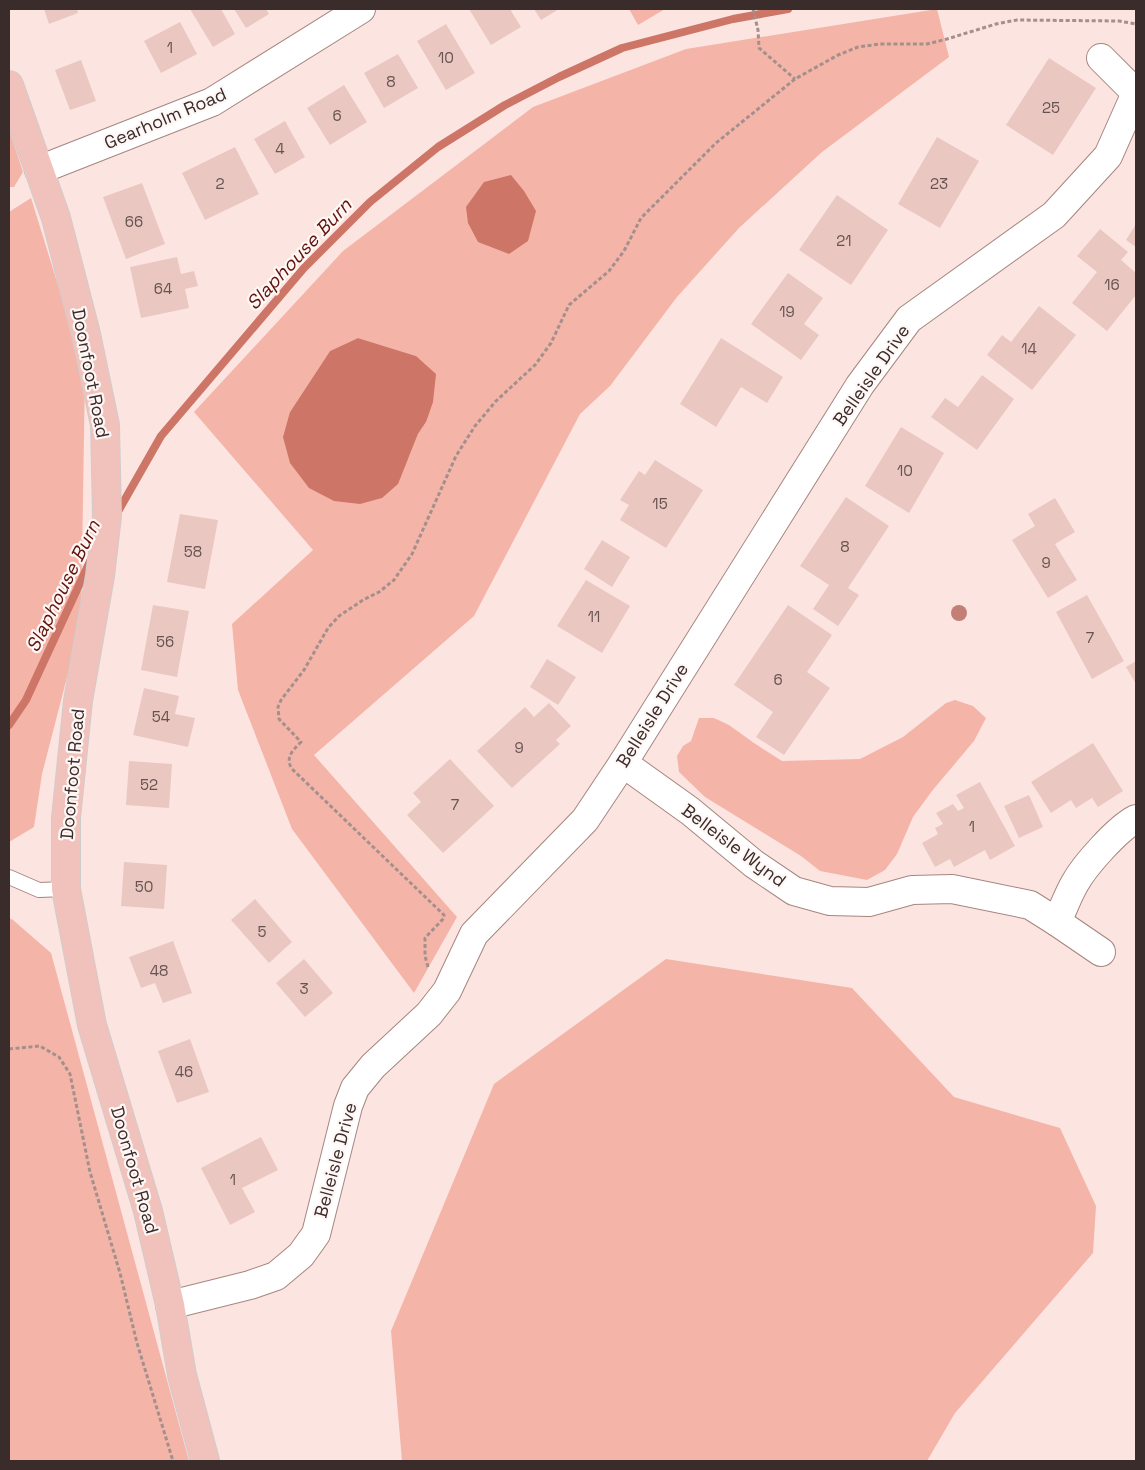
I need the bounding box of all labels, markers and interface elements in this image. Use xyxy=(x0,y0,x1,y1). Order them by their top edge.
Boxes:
house number: 1 xyxy=(167,38,173,57)
house number: 10 xyxy=(438,48,454,67)
house number: 8 xyxy=(386,72,396,91)
street label: Gearholm Road xyxy=(100,82,230,154)
house number: 25 xyxy=(1042,98,1060,117)
house number: 6 xyxy=(332,106,342,125)
house number: 4 xyxy=(275,139,285,158)
house number: 2 xyxy=(215,174,225,193)
house number: 23 xyxy=(930,174,948,193)
water label: Slaphouse Burn xyxy=(241,193,357,315)
house number: 66 xyxy=(125,212,143,231)
house number: 21 xyxy=(836,231,852,250)
house number: 16 xyxy=(1104,275,1120,294)
house number: 64 xyxy=(154,279,172,298)
house number: 19 xyxy=(779,302,795,321)
street label: Doonfoot Road xyxy=(67,306,115,440)
street label: Belleisle Drive xyxy=(828,320,914,430)
house number: 14 xyxy=(1021,339,1037,358)
house number: 10 xyxy=(897,461,913,480)
house number: 15 xyxy=(652,494,668,513)
water label: Slaphouse Burn xyxy=(20,516,106,656)
house number: 8 xyxy=(840,537,850,556)
house number: 58 xyxy=(184,542,202,561)
house number: 9 xyxy=(1041,553,1051,572)
house number: 11 xyxy=(588,607,600,626)
house number: 7 xyxy=(1086,628,1094,647)
house number: 56 xyxy=(156,632,174,651)
street label: Belleisle Drive xyxy=(611,659,693,771)
house number: 6 xyxy=(773,670,783,689)
house number: 54 xyxy=(152,707,170,726)
street label: Doonfoot Road xyxy=(55,708,89,840)
house number: 9 xyxy=(514,738,524,757)
house number: 52 xyxy=(140,775,158,794)
house number: 7 xyxy=(451,795,459,814)
street label: Belleisle Wynd xyxy=(677,798,791,892)
house number: 1 xyxy=(969,817,975,836)
house number: 50 xyxy=(135,877,153,896)
house number: 5 xyxy=(258,922,267,941)
house number: 48 xyxy=(150,961,168,980)
house number: 3 xyxy=(299,979,309,998)
house number: 46 xyxy=(175,1062,193,1081)
street label: Belleisle Drive xyxy=(309,1100,361,1220)
street label: Doonfoot Road xyxy=(106,1104,164,1236)
house number: 1 xyxy=(230,1170,236,1189)

